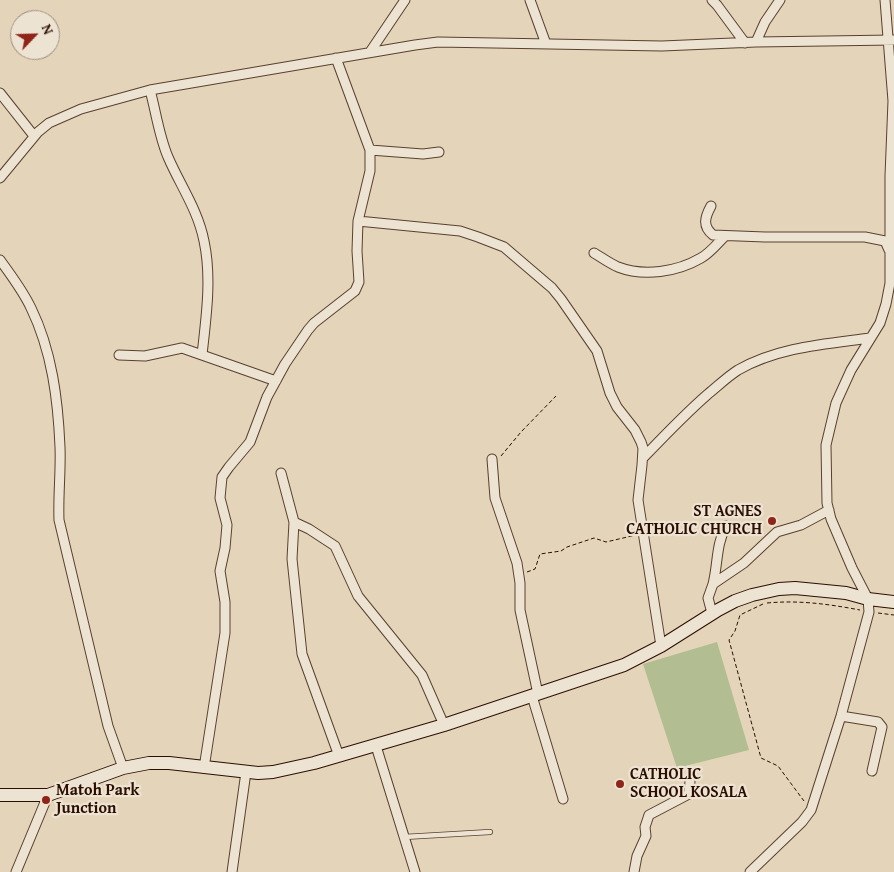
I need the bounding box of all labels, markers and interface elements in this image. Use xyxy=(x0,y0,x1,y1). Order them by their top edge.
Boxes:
north arrow xyxy=(10,10,60,60)
text: N xyxy=(37,21,59,38)
place label: ST AGNES CATHOLIC CHURCH xyxy=(626,502,762,540)
marker: ST AGNES CATHOLIC CHURCH xyxy=(766,515,778,527)
place label: CATHOLIC SCHOOL KOSALA xyxy=(630,765,747,803)
marker: CATHOLIC SCHOOL KOSALA xyxy=(614,778,626,790)
place label: Matoh Park Junction xyxy=(56,781,139,819)
marker: Matoh Park Junction xyxy=(40,794,52,806)

